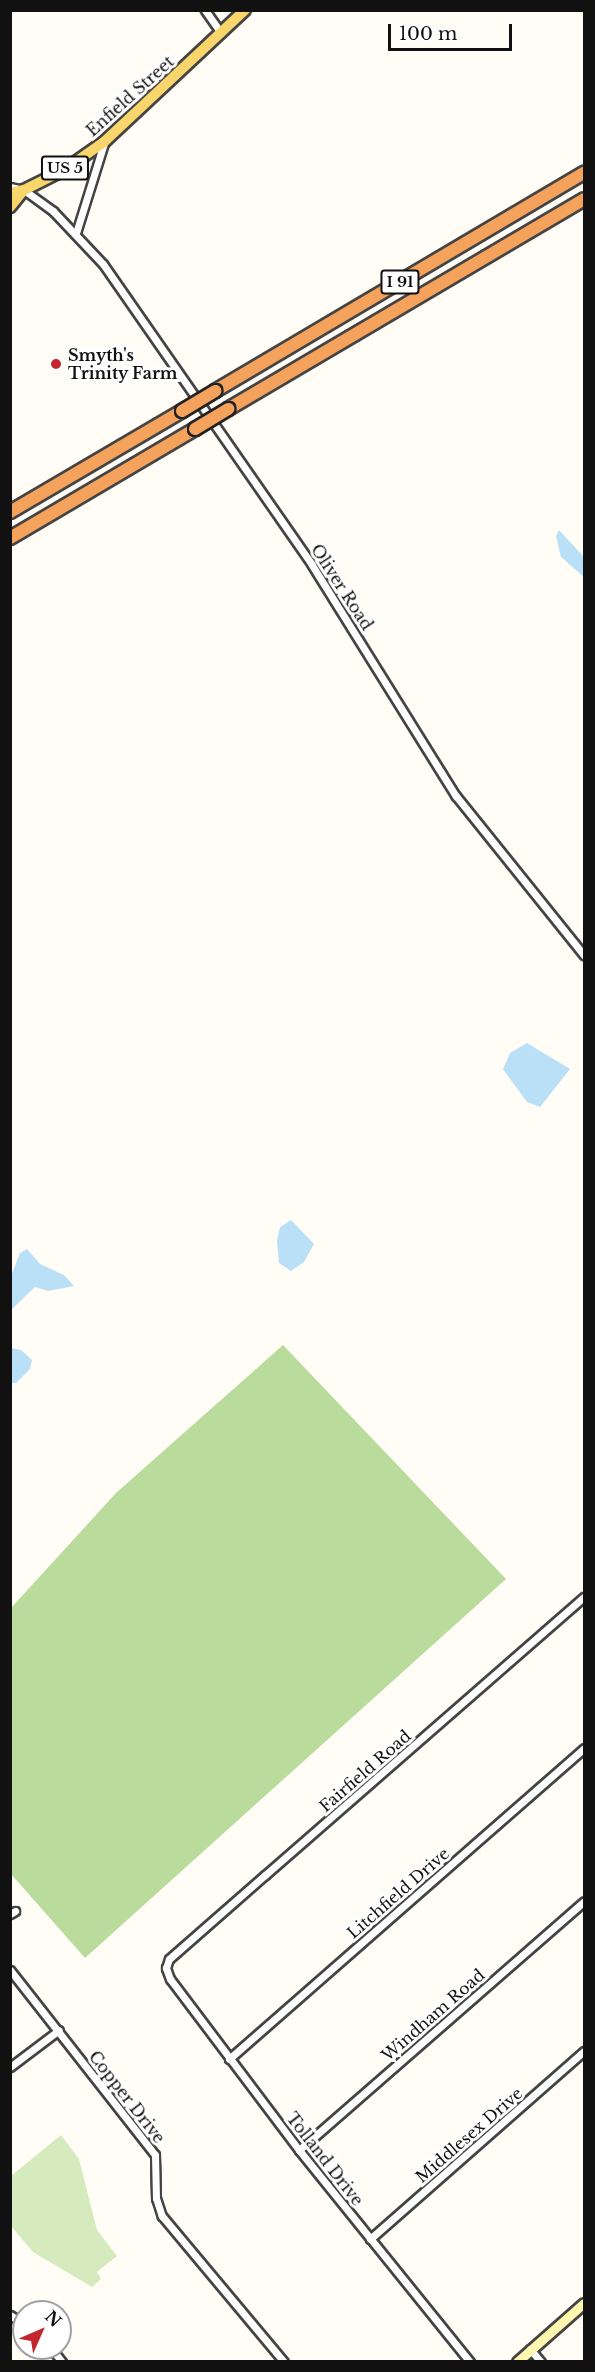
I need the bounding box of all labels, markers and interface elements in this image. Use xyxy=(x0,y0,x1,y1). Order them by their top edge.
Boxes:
scale bar xyxy=(391,12,516,50)
text: 100 m xyxy=(399,23,457,45)
street label: Enfield Street xyxy=(82,52,178,140)
road number: US 5 xyxy=(40,156,90,180)
road number: I 91 xyxy=(379,270,421,294)
place label: Smyth's Trinity Farm xyxy=(68,345,178,383)
marker: Smyth's Trinity Farm xyxy=(49,357,63,371)
street label: Oliver Road xyxy=(307,540,377,634)
street label: Fairfield Road xyxy=(315,1726,415,1816)
street label: Litchfield Drive xyxy=(343,1844,453,1942)
street label: Windham Road xyxy=(378,1965,488,2065)
street label: Copper Drive xyxy=(85,2047,169,2147)
street label: Middlesex Drive xyxy=(412,2083,526,2187)
street label: Tolland Drive xyxy=(283,2109,367,2209)
north arrow xyxy=(12,2300,72,2360)
text: N xyxy=(41,2306,66,2331)

